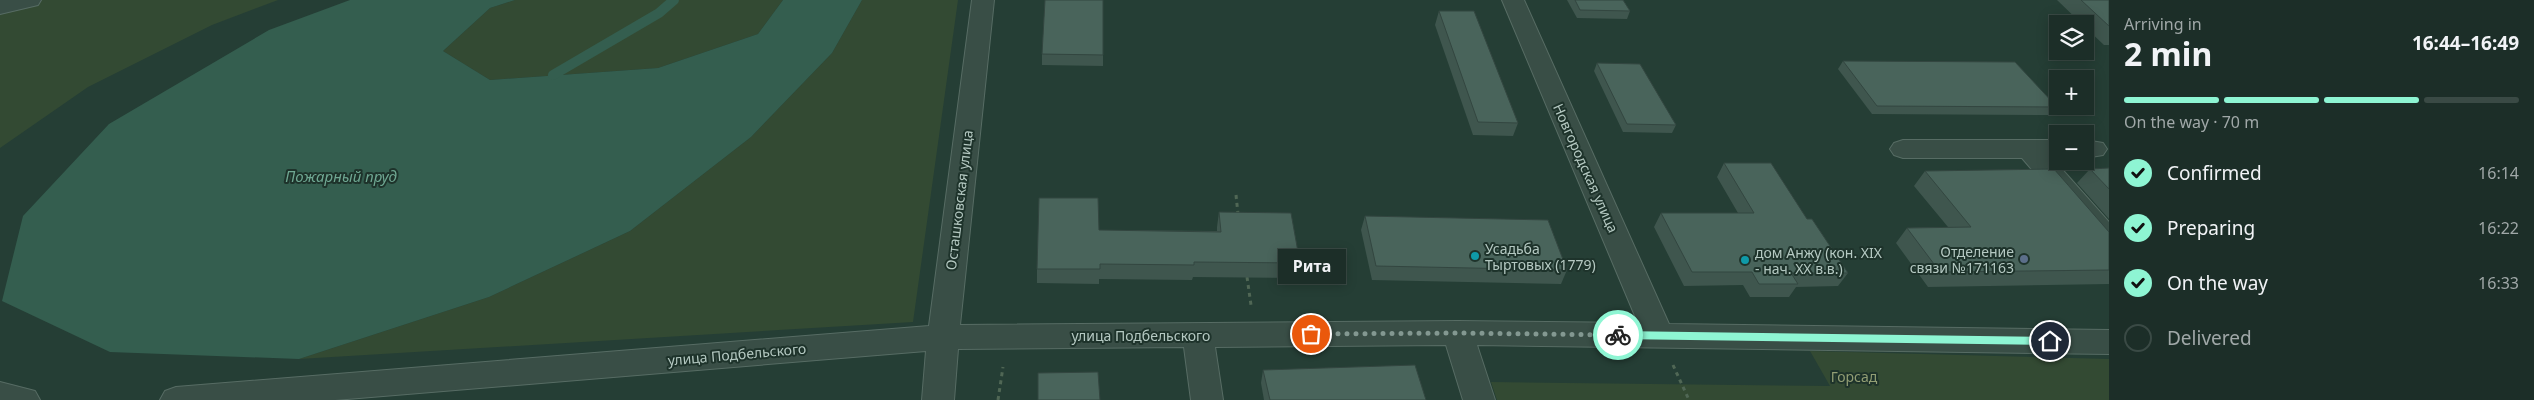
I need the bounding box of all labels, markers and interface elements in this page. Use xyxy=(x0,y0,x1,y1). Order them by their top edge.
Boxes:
text: Arriving in xyxy=(2124,13,2202,35)
map controls xyxy=(2049,15,2094,170)
button: layers xyxy=(2049,15,2094,60)
text: 16:44–16:49 xyxy=(2412,30,2519,56)
text: 2 min xyxy=(2124,32,2212,75)
button: + xyxy=(2049,70,2094,115)
street label: Новгородская улица xyxy=(1549,100,1623,236)
text: On the way · 70 m xyxy=(2124,111,2259,133)
button: − xyxy=(2049,125,2094,170)
street label: Осташковская улица xyxy=(941,129,977,271)
icon: check xyxy=(2124,159,2152,187)
text: Confirmed xyxy=(2167,160,2262,186)
text: 16:14 xyxy=(2478,162,2519,184)
water label: Пожарный пруд xyxy=(285,166,397,186)
icon: check xyxy=(2124,214,2152,242)
text: Preparing xyxy=(2167,215,2255,241)
text: 16:22 xyxy=(2478,217,2519,239)
place label: Усадьба Тыртовых (1779) xyxy=(1485,239,1596,274)
place label: Отделение связи №171163 xyxy=(1910,242,2014,277)
place label: дом Анжу (кон. XIX - нач. XX в.в.) xyxy=(1755,243,1883,278)
callout: Рита xyxy=(1277,249,1345,284)
marker: Усадьба Тыртовых (1779) xyxy=(1469,250,1481,262)
marker: Отделение связи №171163 xyxy=(2018,253,2030,265)
marker: дом Анжу (кон. XIX - нач. XX в.в.) xyxy=(1739,254,1751,266)
text: Рита xyxy=(1293,255,1331,277)
icon: check xyxy=(2124,269,2152,297)
text: On the way xyxy=(2167,270,2268,296)
text: 16:33 xyxy=(2478,272,2519,294)
courier xyxy=(1593,310,1643,360)
pin xyxy=(1290,313,1332,355)
icon: bag xyxy=(1297,320,1325,348)
pin xyxy=(2029,320,2071,362)
icon: bike xyxy=(1604,321,1632,349)
text: Delivered xyxy=(2167,325,2252,351)
street label: улица Подбельского xyxy=(1072,326,1210,345)
icon: home xyxy=(2036,327,2064,355)
street label: улица Подбельского xyxy=(667,338,807,370)
park label: Горсад xyxy=(1831,367,1878,386)

